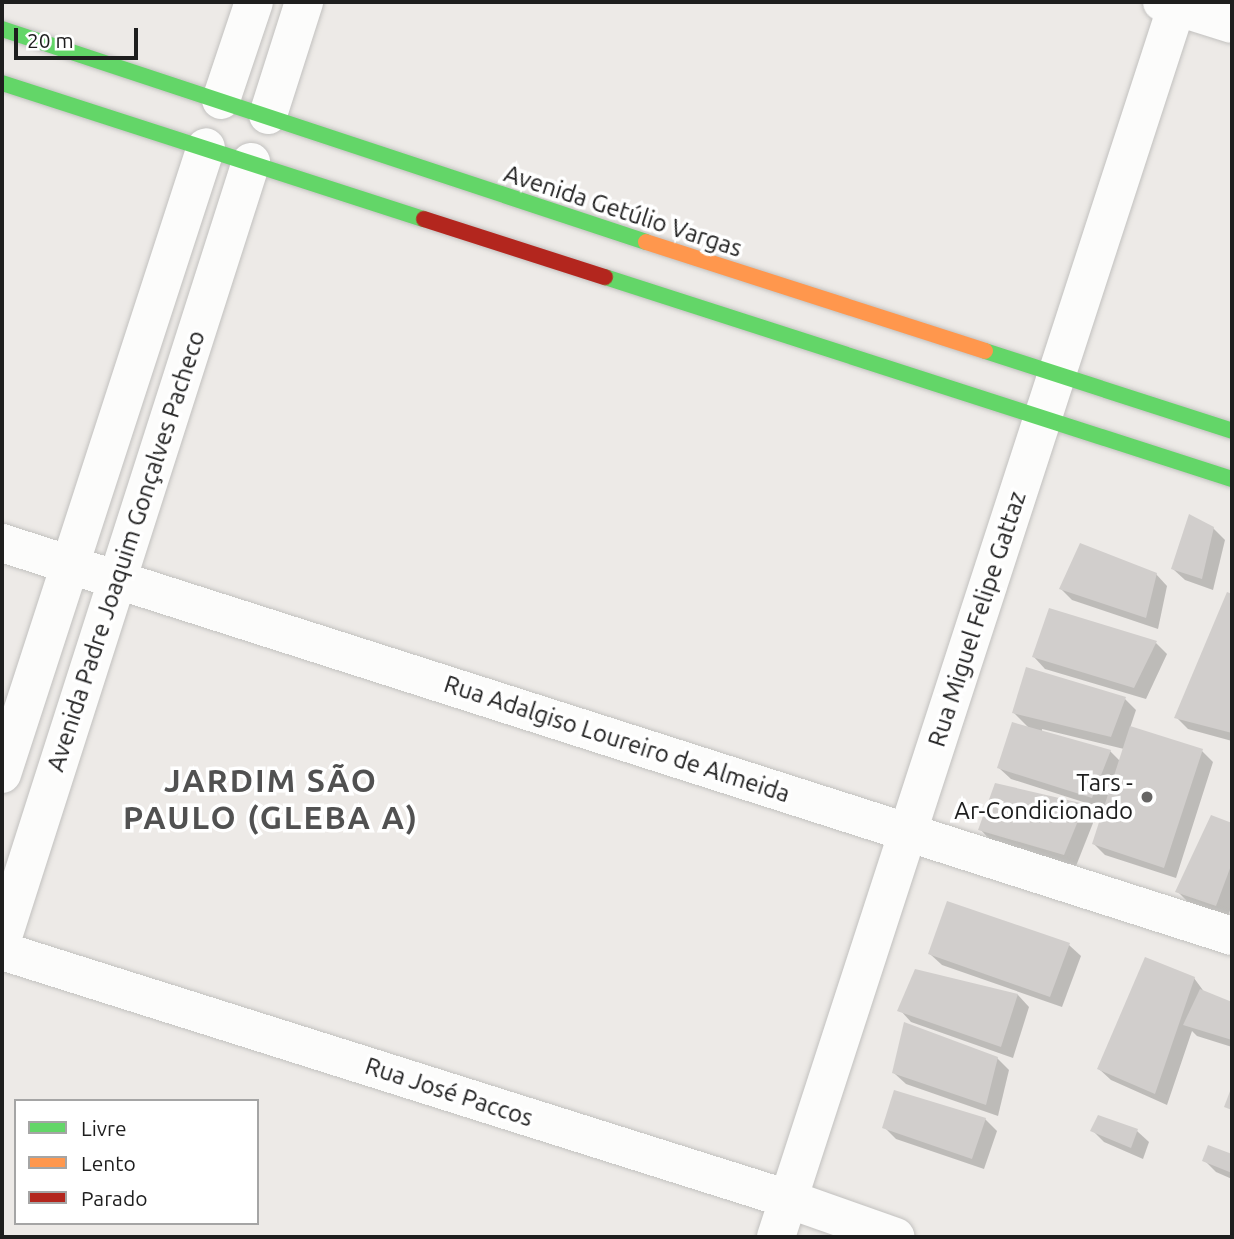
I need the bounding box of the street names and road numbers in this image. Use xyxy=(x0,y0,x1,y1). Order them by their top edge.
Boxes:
street label: Avenida Getúlio Vargas xyxy=(500,159,746,263)
street label: Avenida Padre Joaquim Gonçalves Pacheco xyxy=(41,327,211,775)
street label: Rua Miguel Felipe Gattaz xyxy=(922,488,1032,750)
street label: Rua Adalgiso Loureiro de Almeida xyxy=(440,669,794,809)
street label: Rua José Paccos xyxy=(362,1051,536,1133)

